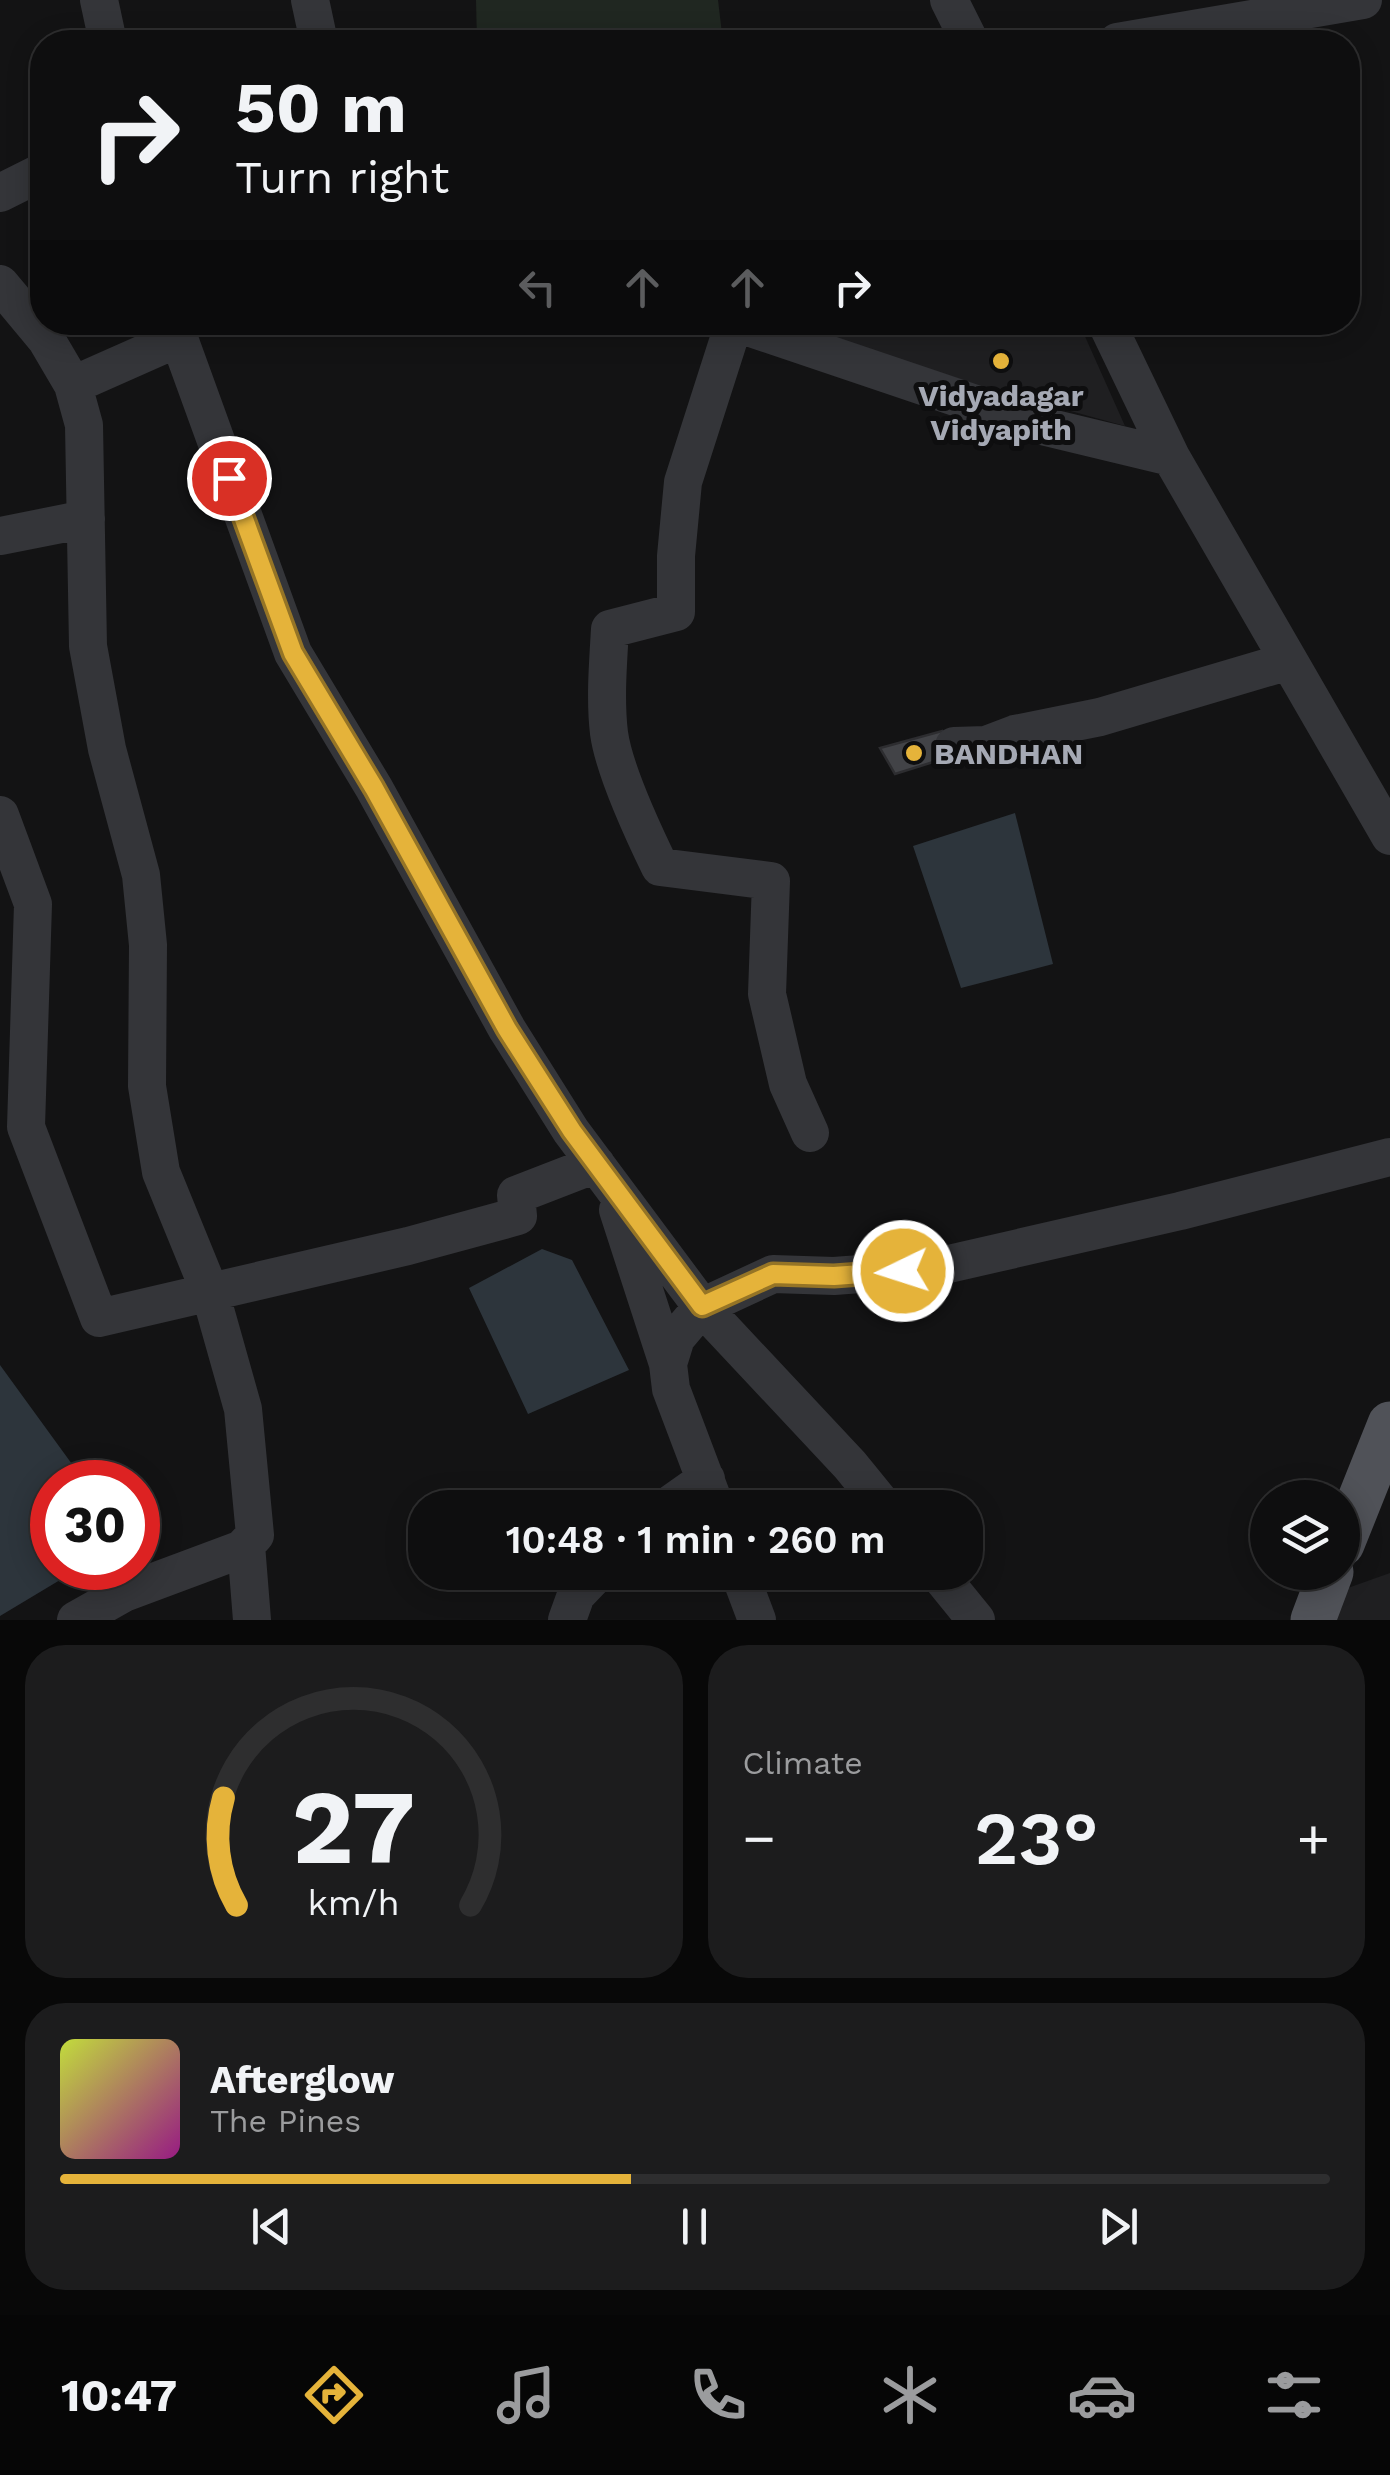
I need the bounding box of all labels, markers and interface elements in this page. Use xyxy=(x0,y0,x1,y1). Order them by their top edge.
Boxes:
text: 50 m xyxy=(235,67,407,149)
icon: right xyxy=(70,70,200,200)
text: Turn right xyxy=(235,151,449,204)
icon: left xyxy=(510,260,565,315)
icon: ahead xyxy=(615,260,670,315)
icon: ahead xyxy=(720,260,775,315)
icon: right xyxy=(825,260,880,315)
marker: Vidyadagar Vidyapith xyxy=(990,350,1012,372)
place label: Vidyadagar Vidyapith xyxy=(918,378,1084,447)
pin xyxy=(187,436,272,521)
icon: arrive xyxy=(202,451,257,506)
place label: BANDHAN xyxy=(934,736,1083,771)
marker: BANDHAN xyxy=(903,742,925,764)
position arrow xyxy=(851,1219,955,1323)
speed limit sign: 30 xyxy=(30,1460,160,1590)
map controls xyxy=(1250,1480,1360,1590)
button: layers xyxy=(1250,1480,1360,1590)
text: 10:48 · 1 min · 260 m xyxy=(506,1518,885,1562)
text: Climate xyxy=(743,1744,863,1782)
text: 27 xyxy=(292,1766,415,1888)
text: 23° xyxy=(974,1794,1099,1882)
text: − xyxy=(743,1806,776,1870)
text: + xyxy=(1297,1806,1330,1870)
text: km/h xyxy=(308,1882,400,1924)
text: Afterglow xyxy=(210,2058,395,2102)
text: The Pines xyxy=(210,2102,361,2140)
icon: previous xyxy=(244,2199,299,2254)
icon: pause xyxy=(667,2199,722,2254)
icon: next xyxy=(1091,2199,1146,2254)
icon: directions xyxy=(299,2360,369,2430)
icon: music xyxy=(491,2360,561,2430)
icon: phone xyxy=(683,2360,753,2430)
icon: climate xyxy=(875,2360,945,2430)
icon: car xyxy=(1067,2360,1137,2430)
icon: filters xyxy=(1259,2360,1329,2430)
text: 10:47 xyxy=(61,2369,177,2422)

